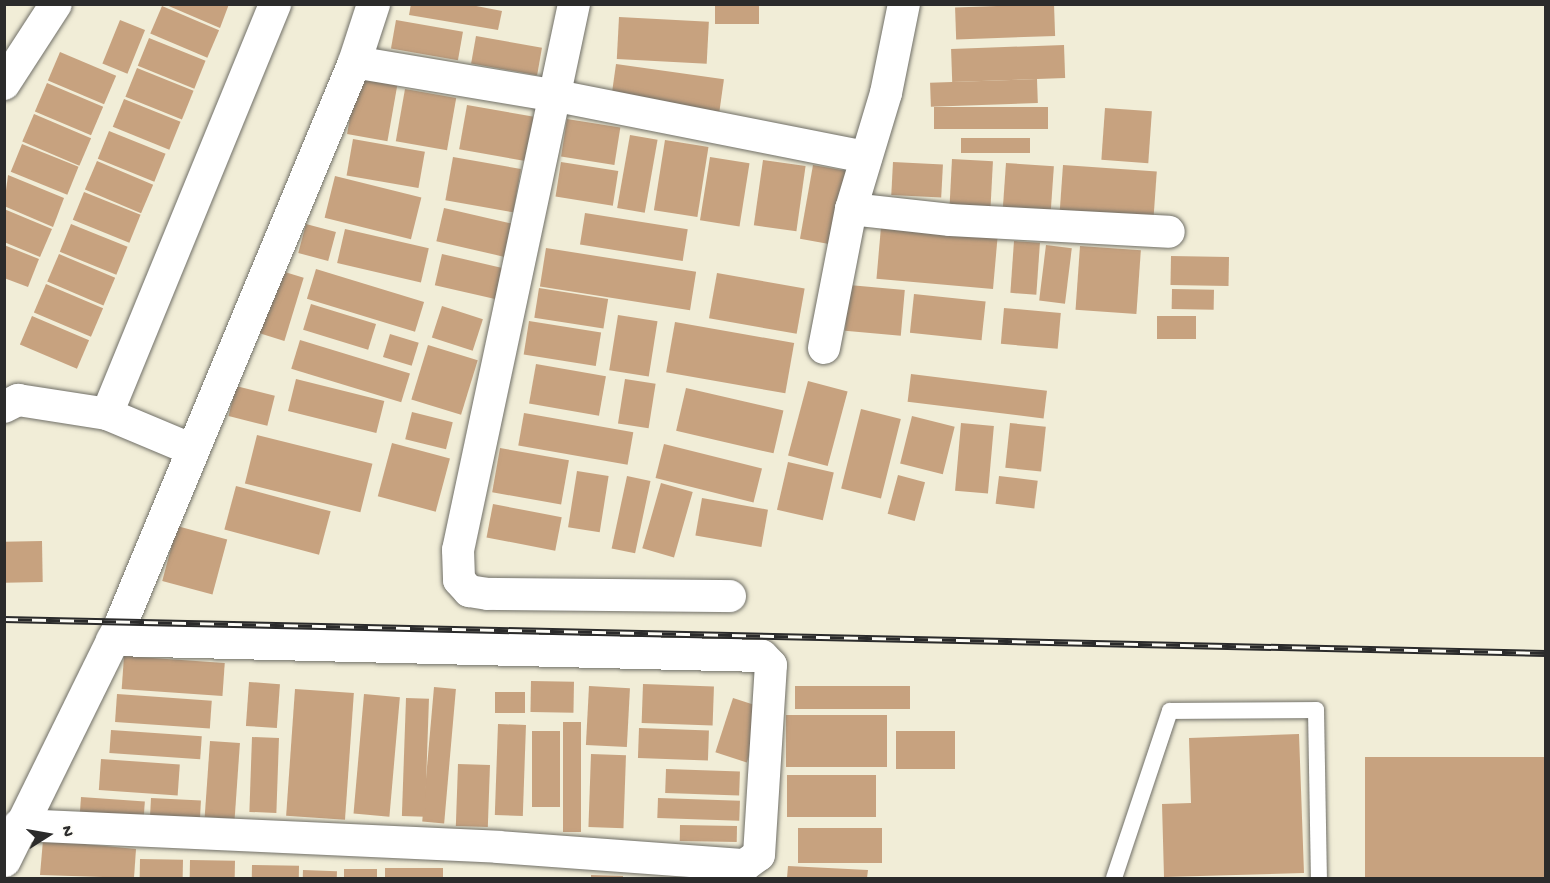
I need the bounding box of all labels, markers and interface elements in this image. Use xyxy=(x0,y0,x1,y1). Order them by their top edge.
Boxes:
north arrow xyxy=(18,805,78,865)
text: N xyxy=(56,825,76,838)

